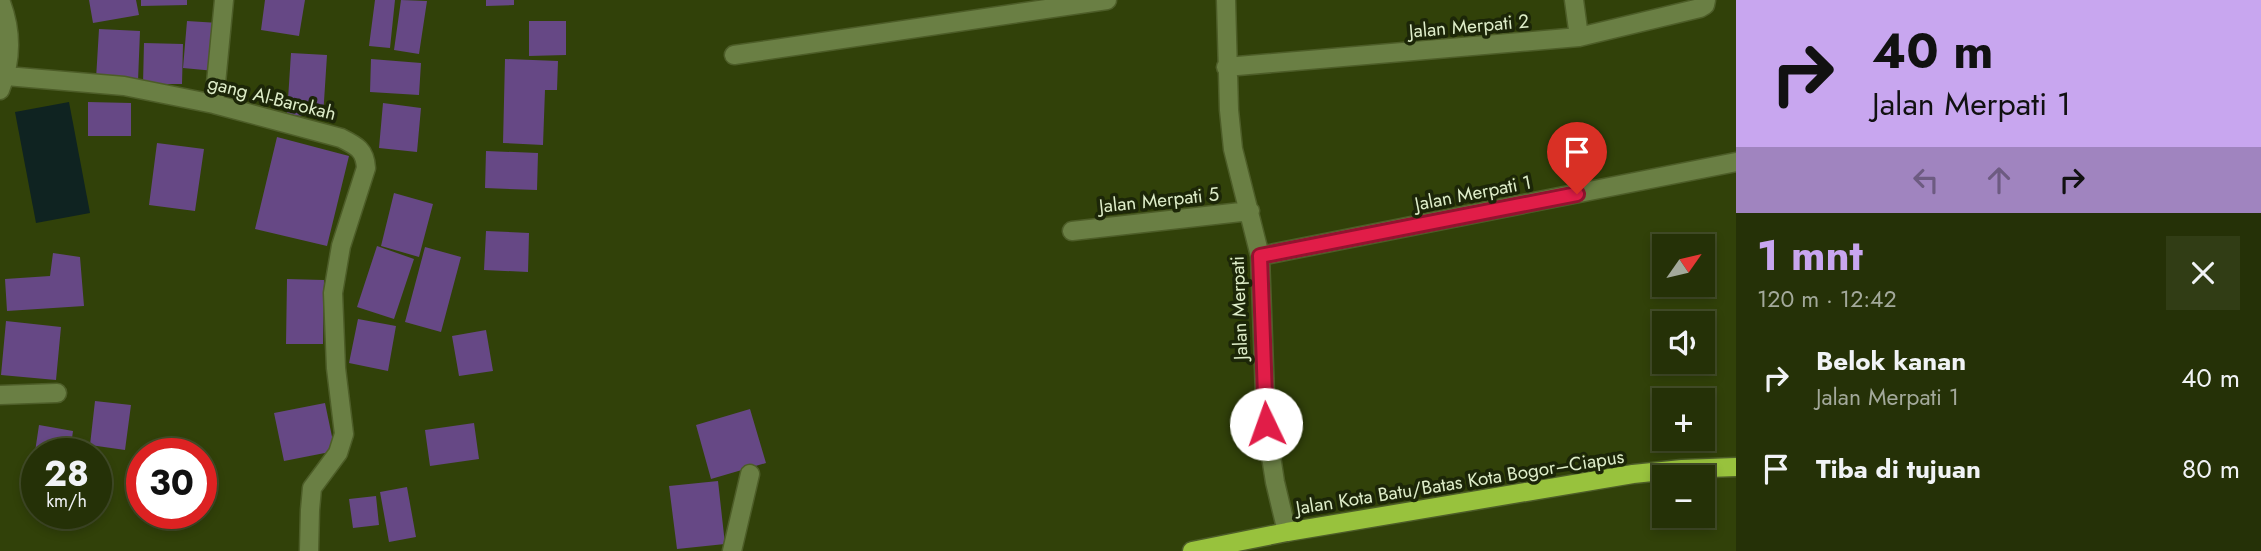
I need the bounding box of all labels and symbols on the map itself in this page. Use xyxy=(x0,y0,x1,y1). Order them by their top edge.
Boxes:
street label: Jalan Merpati 2 xyxy=(1405,7,1530,45)
street label: gang Al-Barokah xyxy=(205,69,339,127)
pin xyxy=(1547,122,1607,194)
street label: Jalan Merpati 1 xyxy=(1409,168,1534,218)
street label: Jalan Merpati 5 xyxy=(1095,180,1220,220)
north arrow xyxy=(1652,234,1715,298)
street label: Jalan Merpati xyxy=(1224,256,1254,363)
position arrow xyxy=(1229,387,1303,461)
speed limit sign: 30 xyxy=(126,438,217,529)
street label: Jalan Kota Batu/Batas Kota Bogor–Ciapus xyxy=(1291,443,1626,522)

